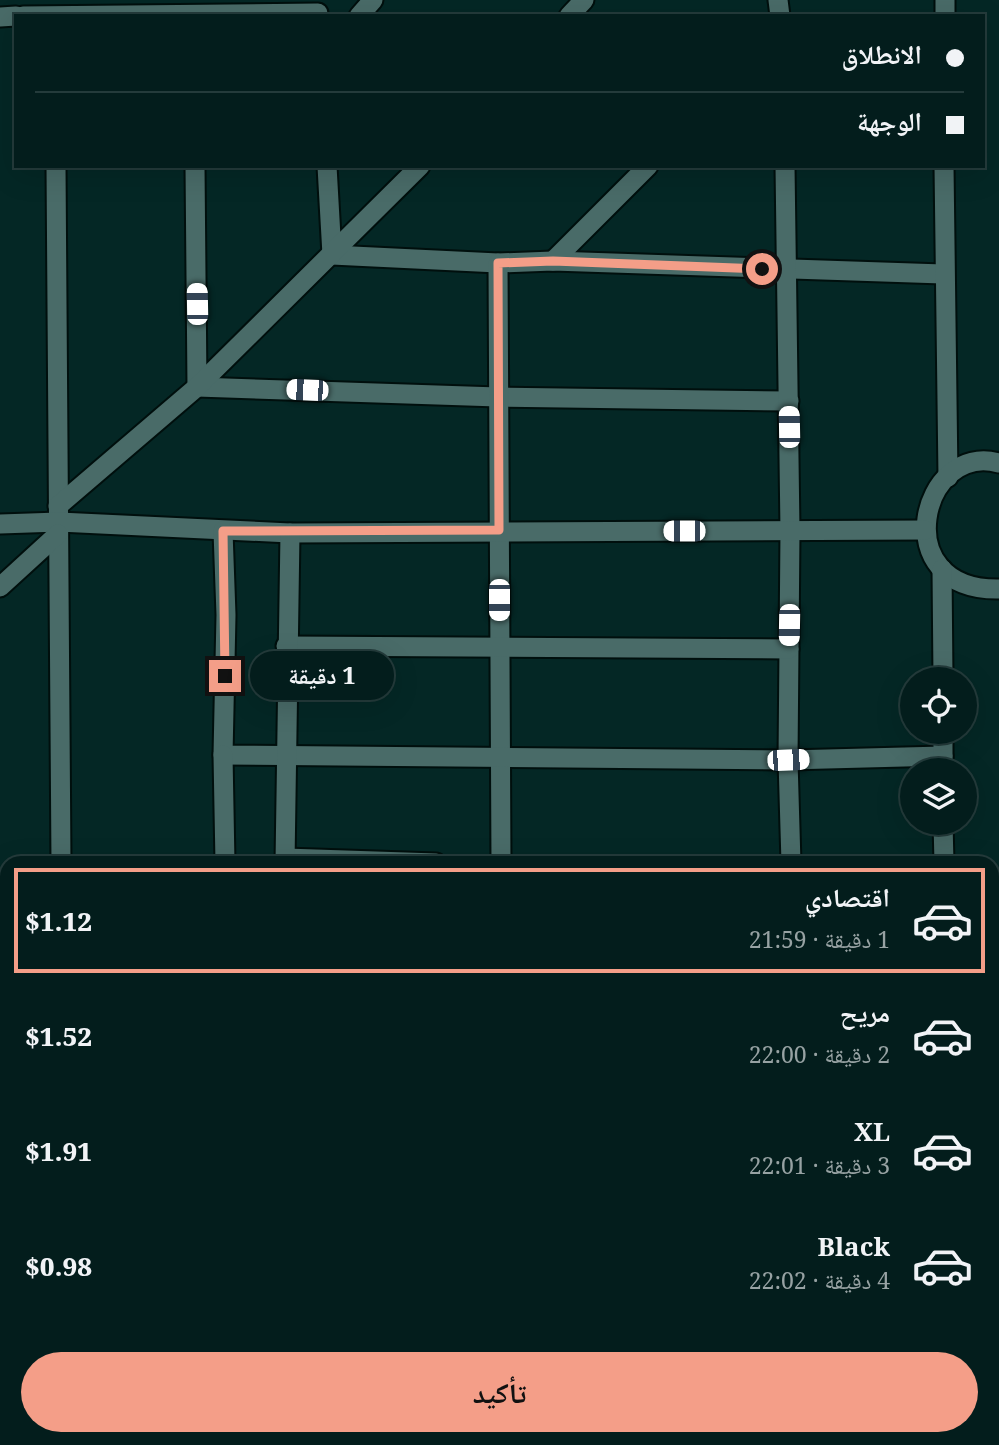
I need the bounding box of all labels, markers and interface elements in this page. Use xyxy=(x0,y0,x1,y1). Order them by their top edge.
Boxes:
text: الانطلاق xyxy=(842,36,922,72)
text: الوجهة xyxy=(857,103,922,139)
route start xyxy=(746,253,778,285)
car xyxy=(187,283,208,325)
car xyxy=(286,379,329,401)
car xyxy=(779,406,800,448)
car xyxy=(664,521,706,542)
car xyxy=(489,579,510,621)
car xyxy=(779,604,800,646)
callout: 1 دقيقة xyxy=(250,652,393,700)
text: 1 دقيقة xyxy=(288,659,356,691)
route end xyxy=(209,660,241,692)
map controls xyxy=(900,667,977,835)
button: locate xyxy=(900,667,977,744)
car xyxy=(767,749,810,771)
button: layers xyxy=(900,758,977,835)
text: اقتصادي xyxy=(805,879,890,915)
icon: car xyxy=(911,889,974,952)
text: $1.12 xyxy=(25,903,92,939)
text: 1 دقيقة · 21:59 xyxy=(749,923,890,955)
text: مريح xyxy=(840,994,890,1030)
icon: car xyxy=(911,1004,974,1067)
text: $1.52 xyxy=(25,1018,92,1054)
text: 2 دقيقة · 22:00 xyxy=(749,1038,890,1070)
text: XL xyxy=(854,1113,890,1149)
icon: car xyxy=(911,1119,974,1182)
text: $1.91 xyxy=(25,1133,92,1169)
text: 3 دقيقة · 22:01 xyxy=(749,1149,890,1181)
text: Black xyxy=(818,1228,890,1264)
icon: car xyxy=(911,1234,974,1297)
text: $0.98 xyxy=(25,1248,92,1284)
text: 4 دقيقة · 22:02 xyxy=(749,1264,890,1296)
button: تأكيد xyxy=(21,1352,978,1432)

